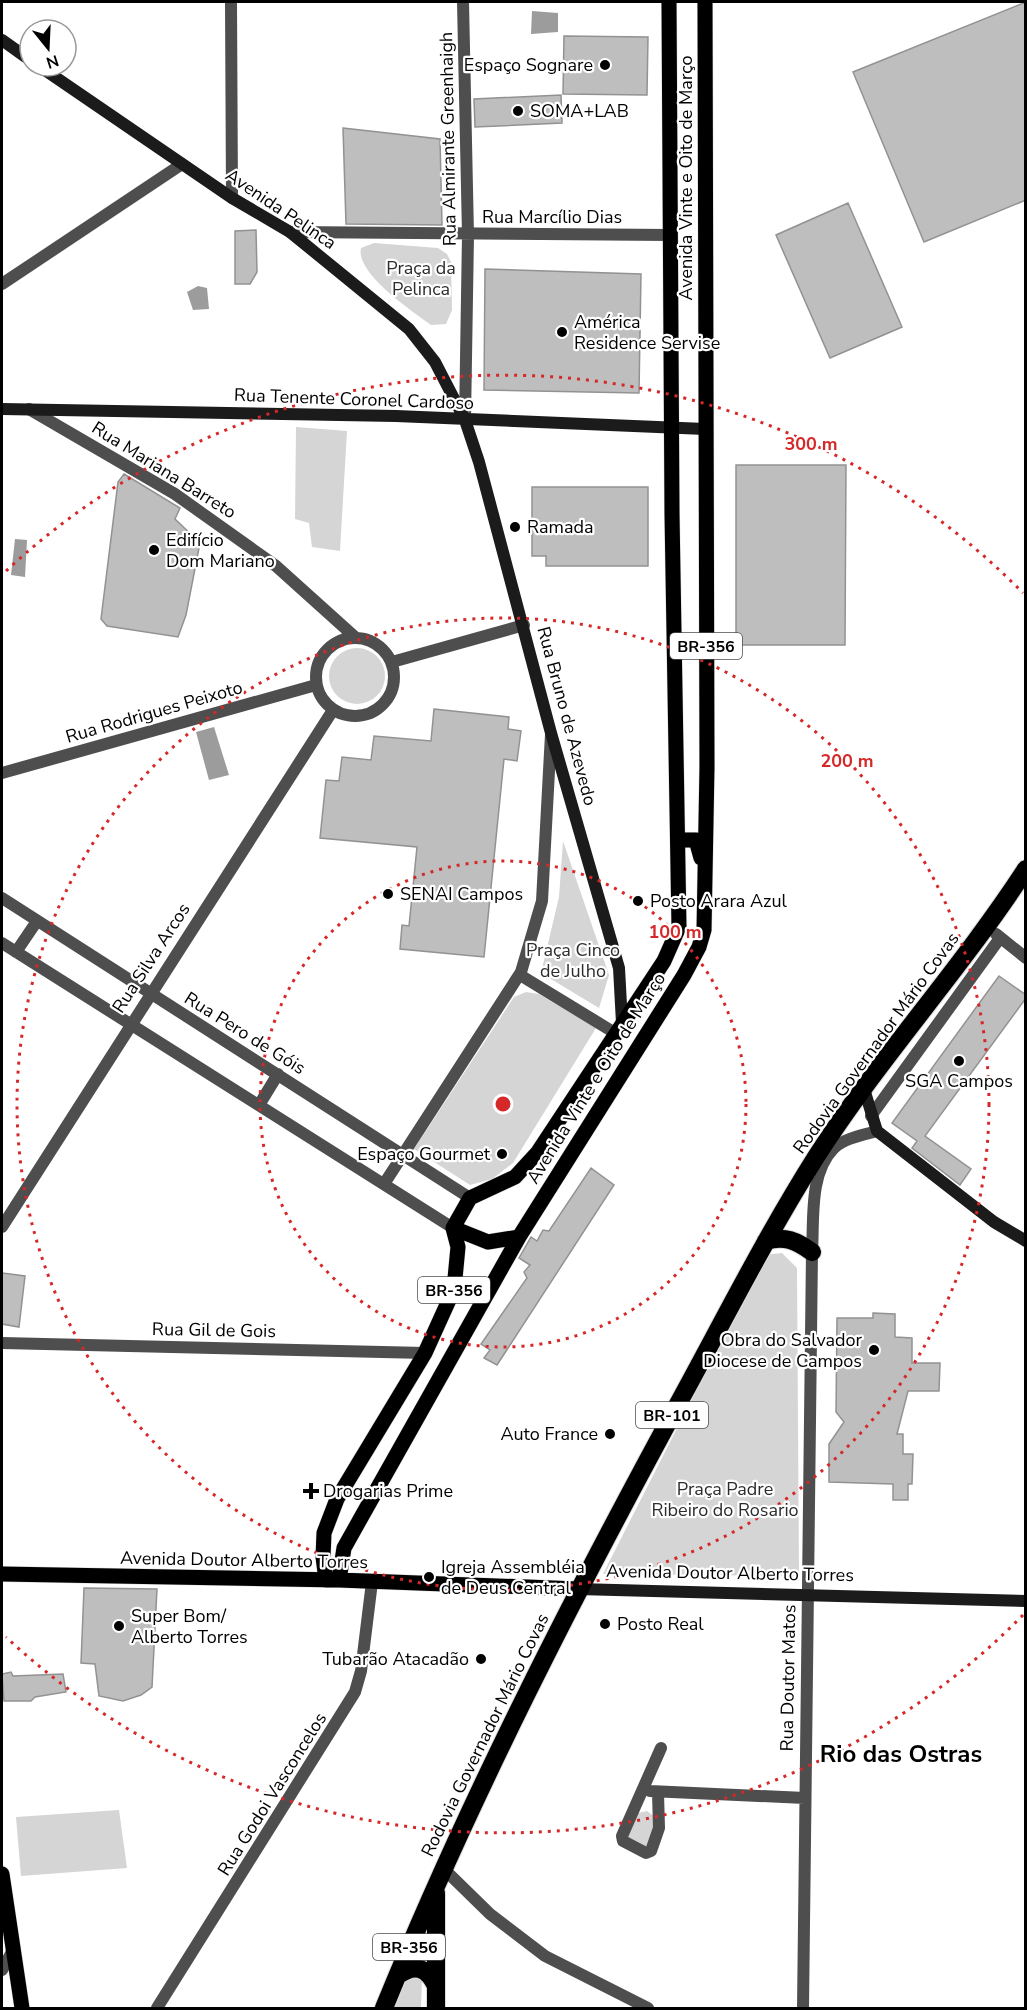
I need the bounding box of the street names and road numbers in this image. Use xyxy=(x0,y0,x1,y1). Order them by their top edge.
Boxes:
street label: Rua Almirante Greenhaigh xyxy=(434,32,462,246)
street label: Avenida Vinte e Oito de Março xyxy=(674,56,698,300)
street label: Avenida Pelinca xyxy=(221,163,341,255)
street label: Rua Marcílio Dias xyxy=(482,205,622,229)
street label: Rua Tenente Coronel Cardoso xyxy=(234,383,474,415)
street label: Rua Mariana Barreto xyxy=(87,416,241,524)
street label: Rua Bruno de Azevedo xyxy=(532,624,602,808)
road number: BR-356 xyxy=(670,633,742,659)
street label: Rua Rodrigues Peixoto xyxy=(63,675,245,749)
street label: Rua Silva Arcos xyxy=(107,899,195,1017)
street label: Rodovia Governador Mário Covas xyxy=(787,927,965,1159)
street label: Avenida Vinte e Oito de Março xyxy=(521,968,671,1188)
street label: Rua Pero de Góis xyxy=(180,986,310,1080)
road number: BR-356 xyxy=(418,1277,490,1303)
street label: Rua Gil de Gois xyxy=(152,1317,276,1343)
road number: BR-101 xyxy=(636,1402,708,1428)
street label: Avenida Doutor Alberto Torres xyxy=(120,1546,368,1574)
street label: Avenida Doutor Alberto Torres xyxy=(606,1559,854,1587)
street label: Rua Doutor Matos xyxy=(775,1604,801,1752)
street label: Rodovia Governador Mário Covas xyxy=(415,1609,555,1861)
street label: Rua Godoi Vasconcelos xyxy=(212,1708,332,1880)
road number: BR-356 xyxy=(373,1934,445,1960)

